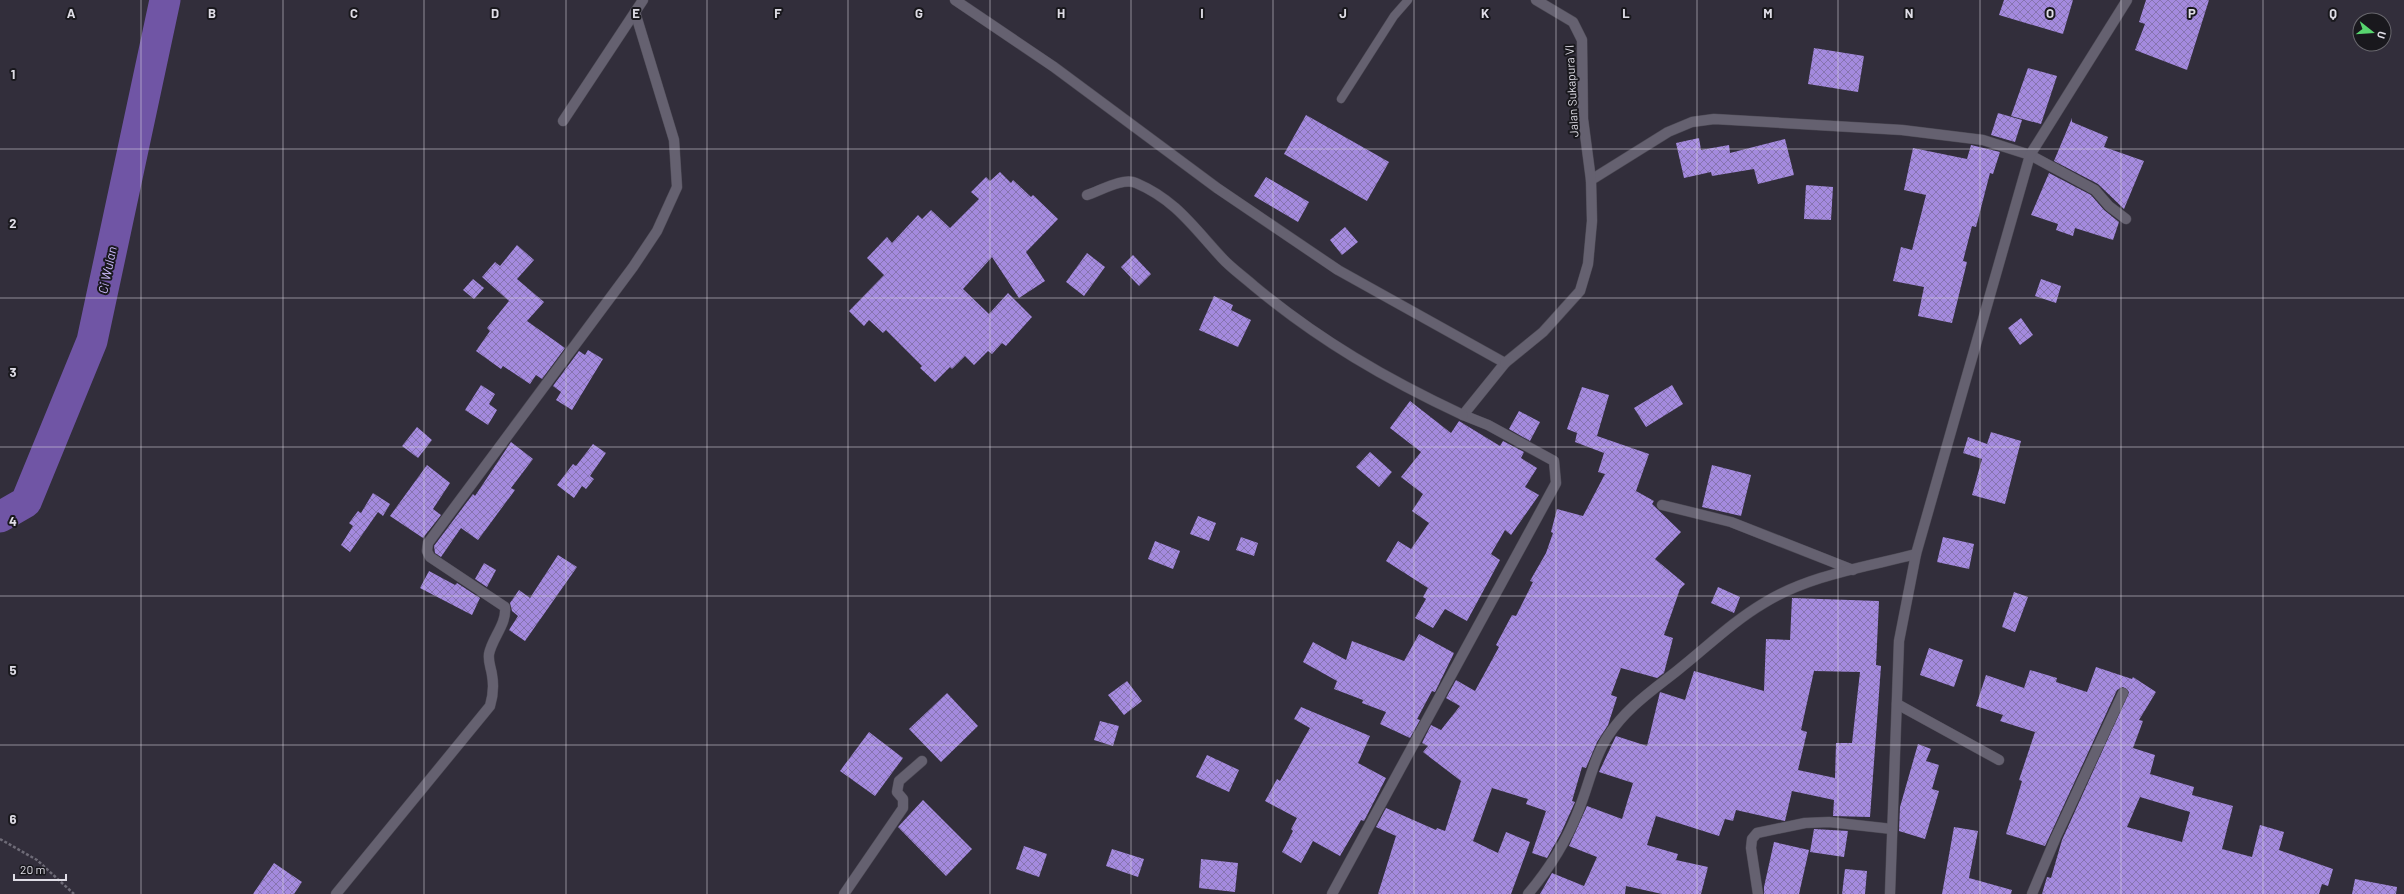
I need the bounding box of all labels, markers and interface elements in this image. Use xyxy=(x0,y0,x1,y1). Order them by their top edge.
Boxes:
text: A xyxy=(67,5,76,21)
text: B xyxy=(208,5,216,21)
text: C xyxy=(350,5,358,21)
text: D xyxy=(491,5,499,21)
text: E xyxy=(632,5,640,21)
text: F xyxy=(774,5,782,21)
text: G xyxy=(915,5,923,21)
text: H xyxy=(1057,5,1065,21)
text: I xyxy=(1200,5,1204,21)
text: J xyxy=(1339,5,1347,21)
text: K xyxy=(1481,5,1489,21)
text: L xyxy=(1622,5,1630,21)
text: M xyxy=(1763,5,1773,21)
text: N xyxy=(1905,5,1913,21)
text: O xyxy=(2046,5,2054,21)
text: P xyxy=(2188,5,2196,21)
text: Q xyxy=(2329,5,2337,21)
north arrow xyxy=(2352,12,2392,52)
text: U xyxy=(2375,30,2389,40)
street label: Jalan Sukapura VI xyxy=(1562,44,1580,138)
text: 1 xyxy=(11,66,15,82)
text: 2 xyxy=(9,215,17,231)
water label: Ci Wulan xyxy=(94,245,120,295)
text: 3 xyxy=(9,364,17,380)
text: 4 xyxy=(9,513,17,529)
text: 5 xyxy=(9,662,17,678)
text: 6 xyxy=(10,811,17,827)
scale bar xyxy=(14,856,66,882)
text: 20 m xyxy=(20,862,46,876)

